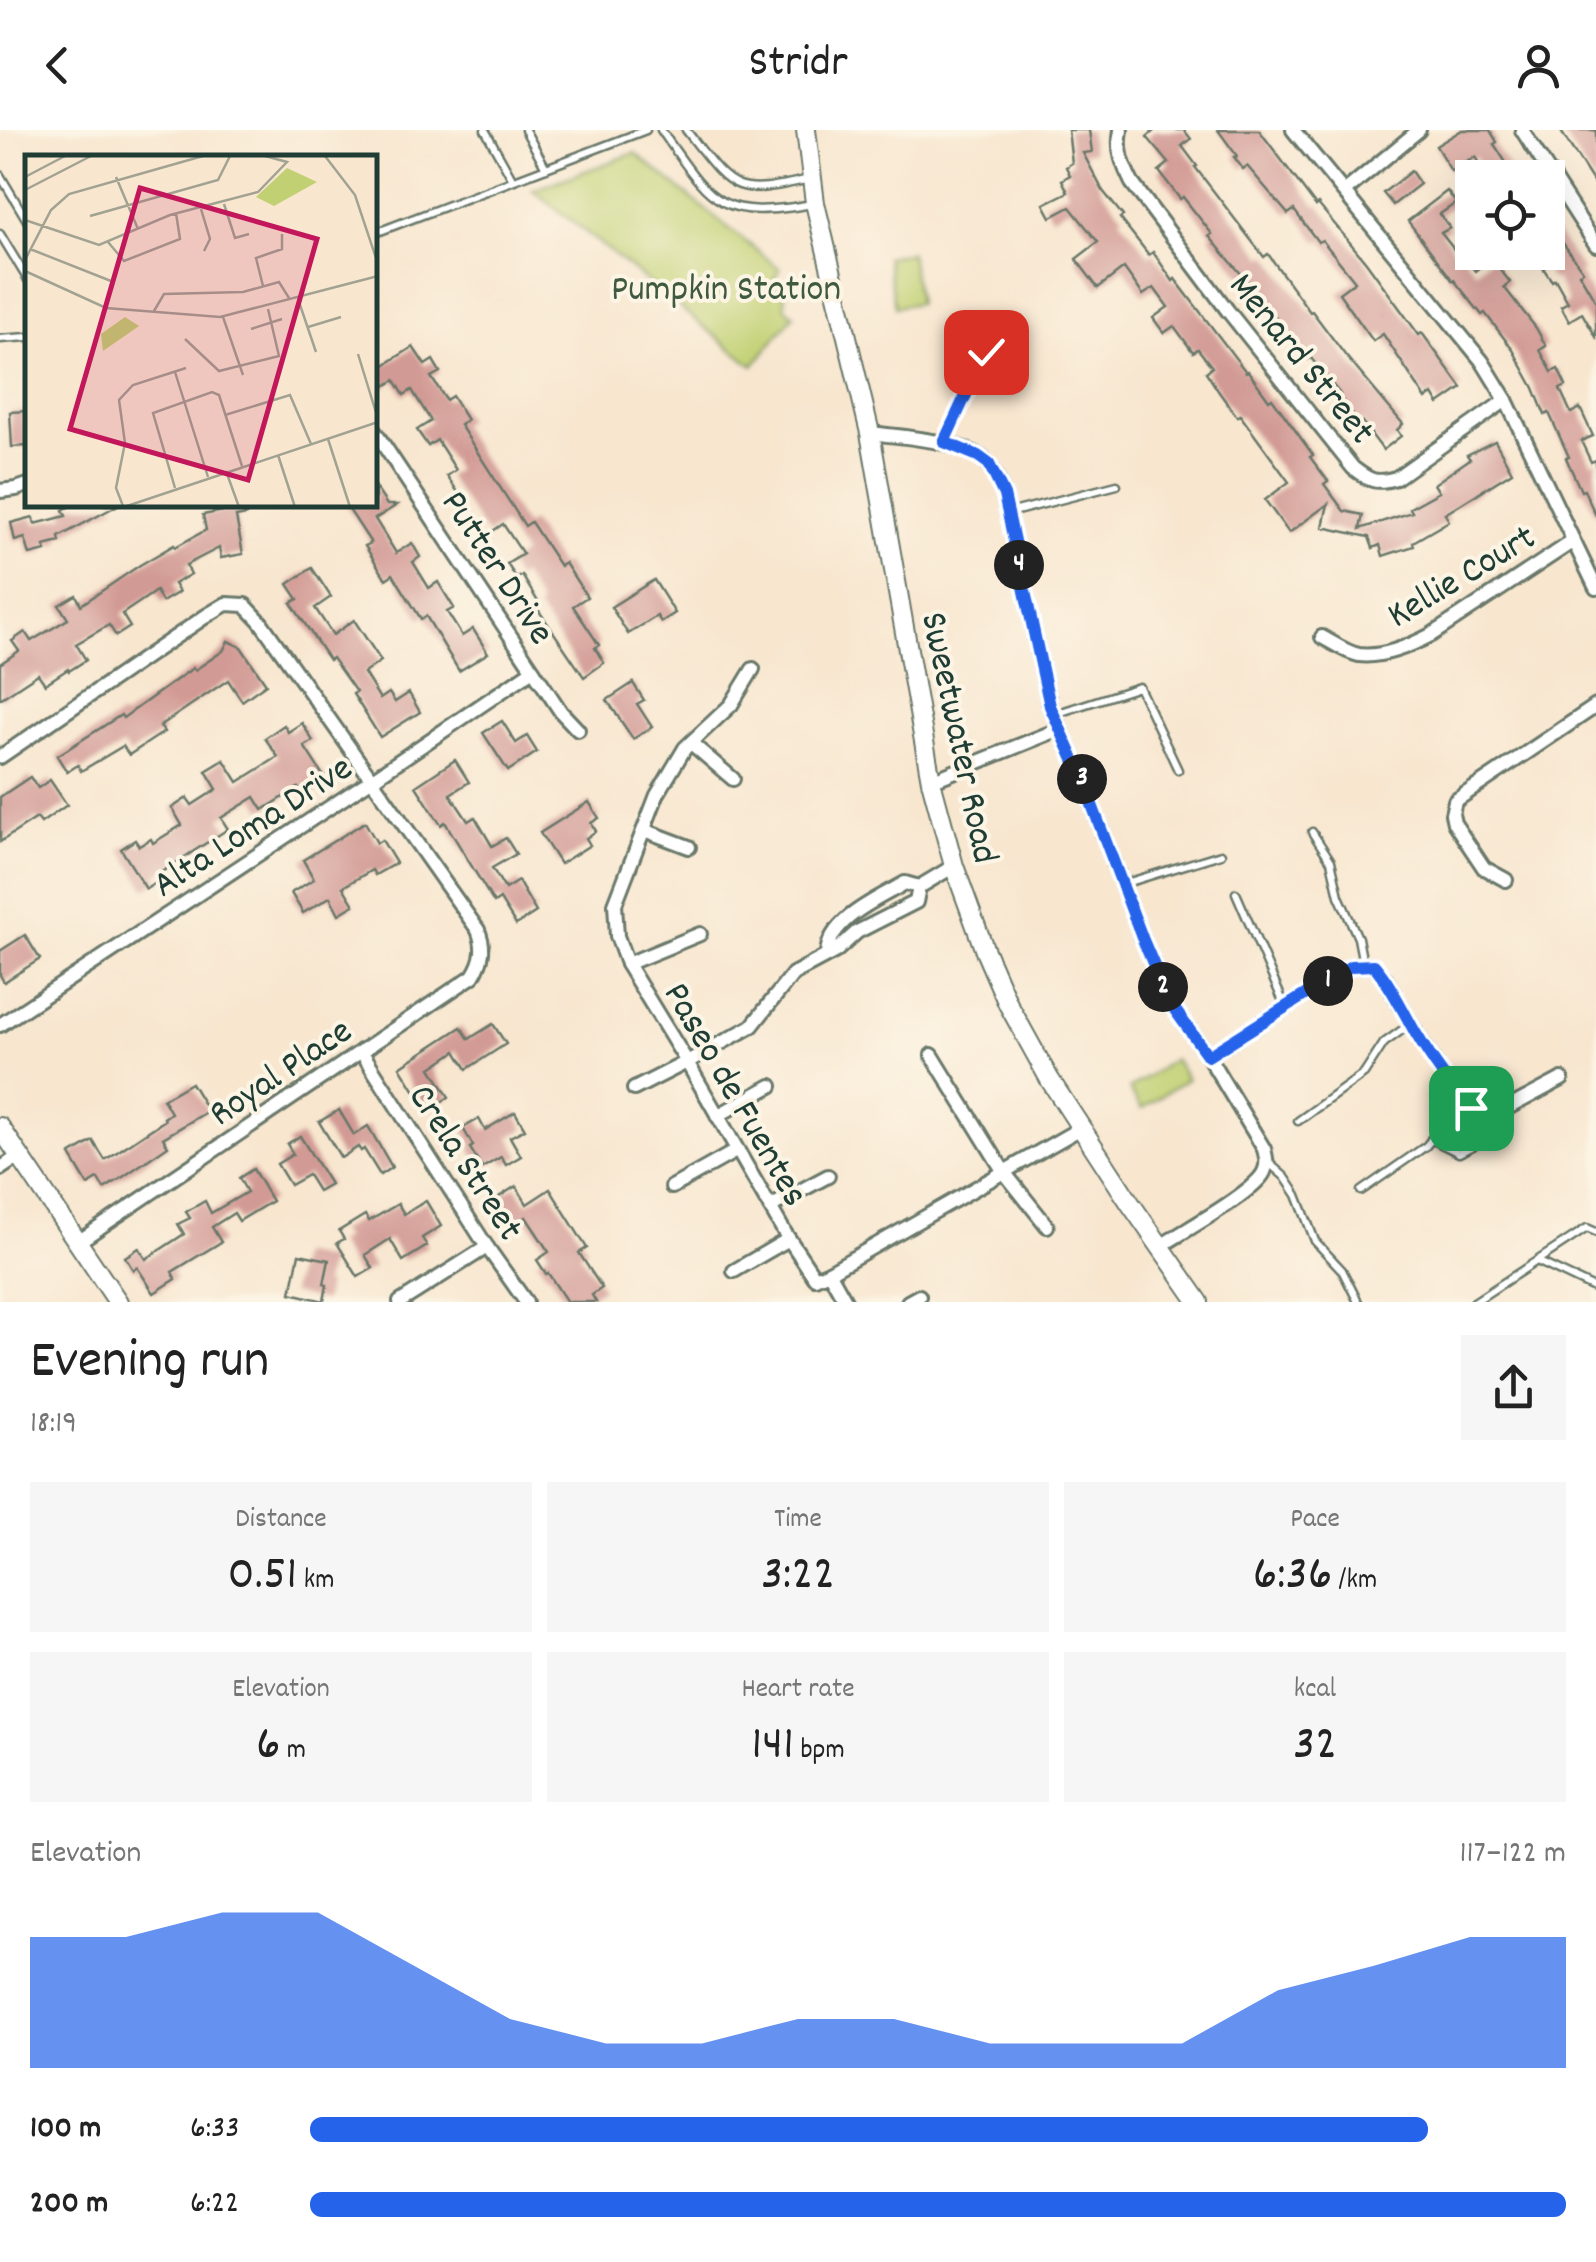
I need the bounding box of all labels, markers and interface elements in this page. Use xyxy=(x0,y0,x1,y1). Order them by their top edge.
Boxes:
text: Stridr xyxy=(748,33,848,97)
icon: back xyxy=(30,38,85,93)
icon: person xyxy=(1511,38,1566,93)
inset map xyxy=(25,155,378,508)
map controls xyxy=(1455,160,1565,270)
button: locate xyxy=(1455,160,1565,270)
street label: Menard Street xyxy=(1213,263,1386,458)
park label: Pumpkin Station xyxy=(611,264,841,319)
pin xyxy=(944,310,1029,395)
icon: check xyxy=(959,325,1014,380)
street label: Putter Drive xyxy=(425,481,566,657)
street label: Kellie Court xyxy=(1378,513,1548,645)
pin: 4 xyxy=(994,540,1044,590)
text: 4 xyxy=(1013,545,1025,585)
street label: Sweetwater Road xyxy=(903,607,1010,869)
street label: Alta Loma Drive xyxy=(143,743,365,914)
pin: 3 xyxy=(1057,754,1107,804)
text: 3 xyxy=(1076,759,1088,799)
pin: 1 xyxy=(1303,956,1353,1006)
text: 1 xyxy=(1325,961,1331,1001)
pin: 2 xyxy=(1138,962,1188,1012)
text: 2 xyxy=(1157,967,1169,1007)
street label: Paseo de Fuentes xyxy=(647,973,820,1218)
street label: Royal Place xyxy=(199,1006,365,1143)
pin xyxy=(1429,1066,1514,1151)
street label: Crela Street xyxy=(392,1075,535,1253)
icon: arrive xyxy=(1444,1081,1499,1136)
text: Evening run xyxy=(30,1325,269,1404)
button: share xyxy=(1461,1335,1566,1440)
text: 18:19 xyxy=(30,1402,77,1448)
text: Distance xyxy=(235,1501,327,1541)
text: Time xyxy=(774,1501,822,1541)
text: Pace xyxy=(1290,1501,1340,1541)
text: 0.51 xyxy=(228,1541,297,1613)
text: 3:22 xyxy=(761,1541,835,1613)
text: 6:36 xyxy=(1253,1541,1332,1613)
text: km xyxy=(297,1562,334,1602)
text: /km xyxy=(1332,1562,1377,1602)
text: Elevation xyxy=(232,1671,330,1711)
text: Heart rate xyxy=(741,1671,855,1711)
text: kcal xyxy=(1294,1671,1336,1711)
text: 6 xyxy=(256,1711,280,1783)
text: 141 xyxy=(751,1711,794,1783)
text: 32 xyxy=(1293,1711,1337,1783)
text: m xyxy=(280,1732,306,1772)
text: bpm xyxy=(794,1732,845,1772)
text: Elevation xyxy=(30,1832,141,1878)
text: 117–122 m xyxy=(1460,1832,1566,1878)
text: 100 m xyxy=(30,2107,101,2153)
text: 6:33 xyxy=(190,2107,239,2153)
text: 200 m xyxy=(30,2182,108,2228)
text: 6:22 xyxy=(190,2182,239,2228)

